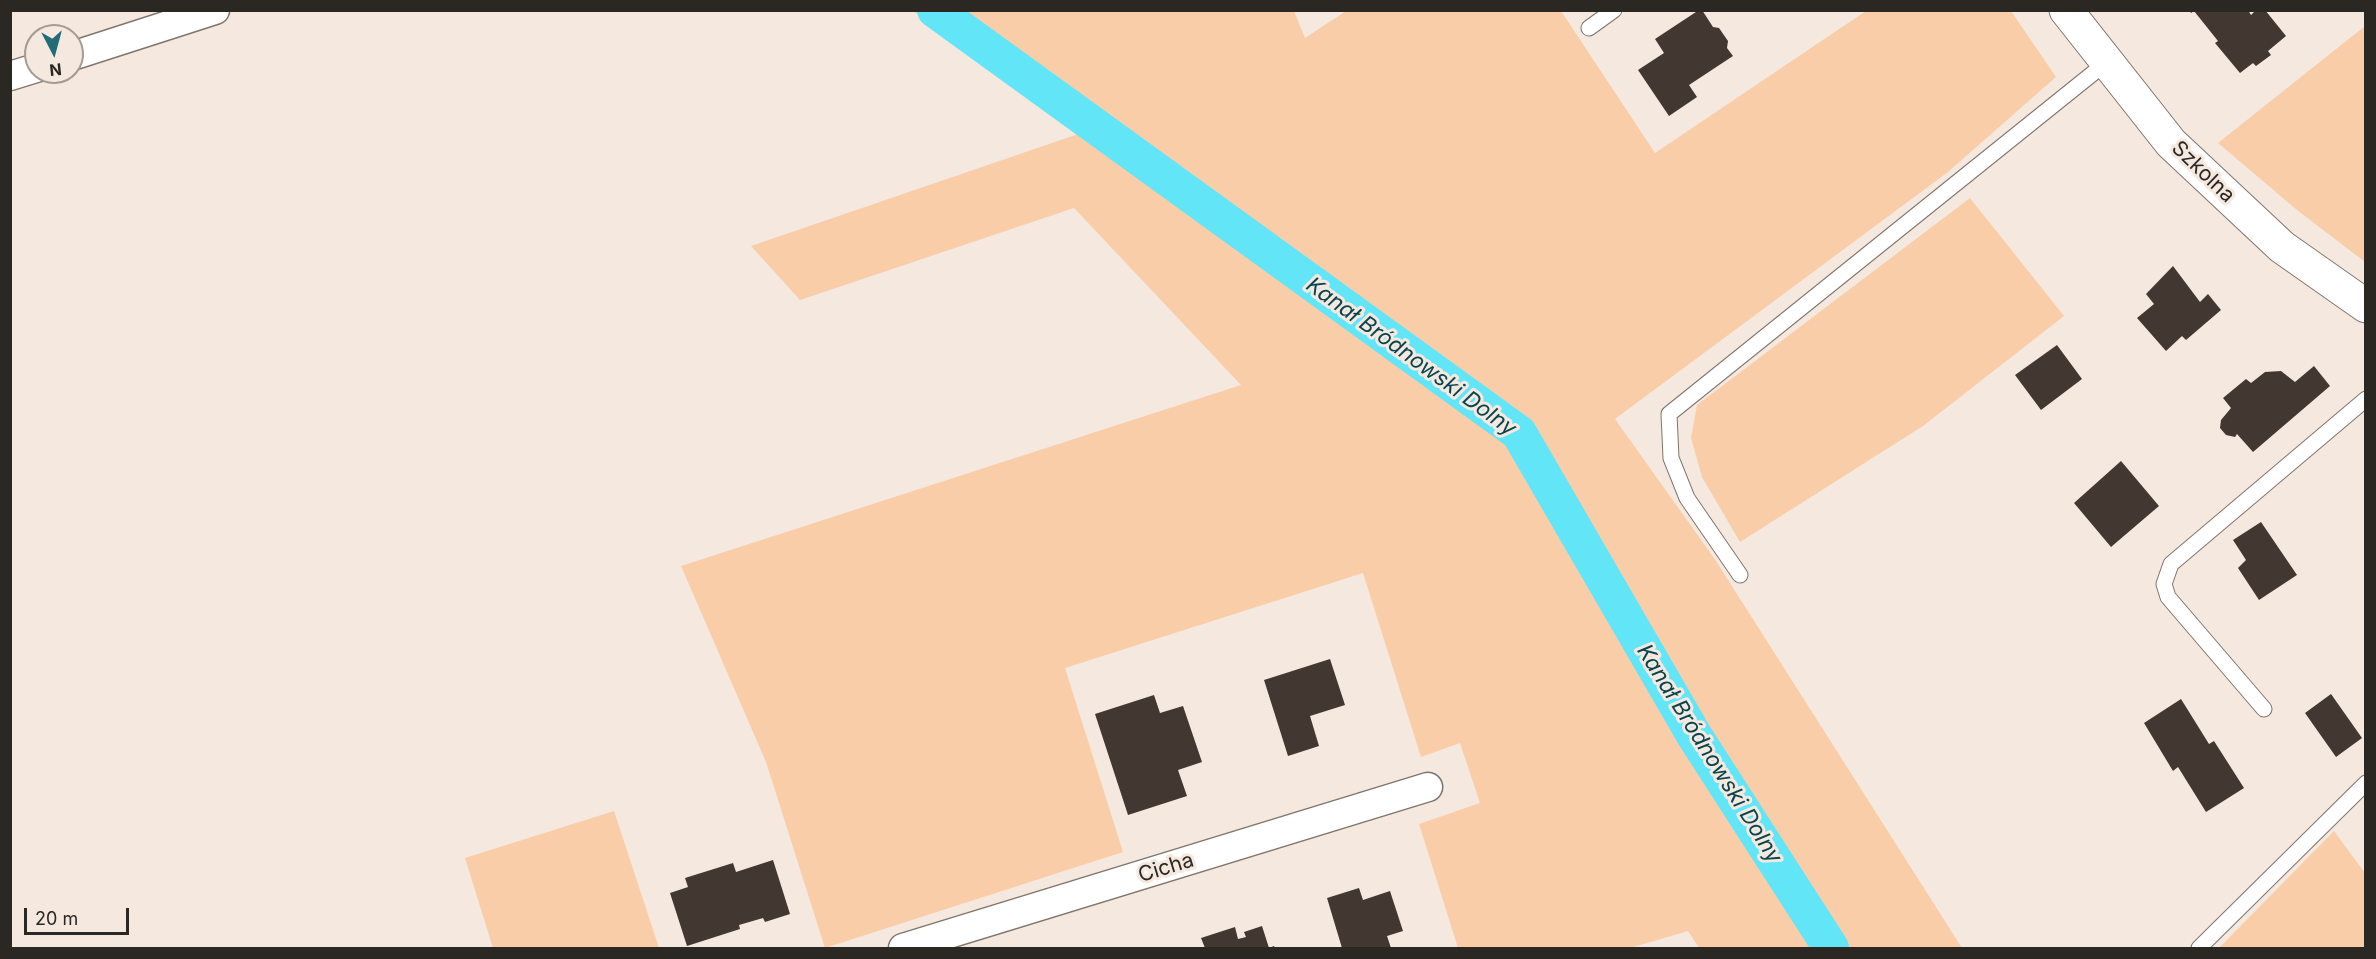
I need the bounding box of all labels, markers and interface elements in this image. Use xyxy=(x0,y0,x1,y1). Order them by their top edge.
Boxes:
north arrow xyxy=(24,24,84,84)
text: N xyxy=(49,59,63,80)
street label: Szkolna xyxy=(2166,136,2240,208)
water label: Kanał Bródnowski Dolny xyxy=(1301,272,1521,442)
water label: Kanał Bródnowski Dolny xyxy=(1631,640,1787,868)
street label: Cicha xyxy=(1135,848,1197,888)
scale bar xyxy=(27,896,132,934)
text: 20 m xyxy=(35,908,78,929)

